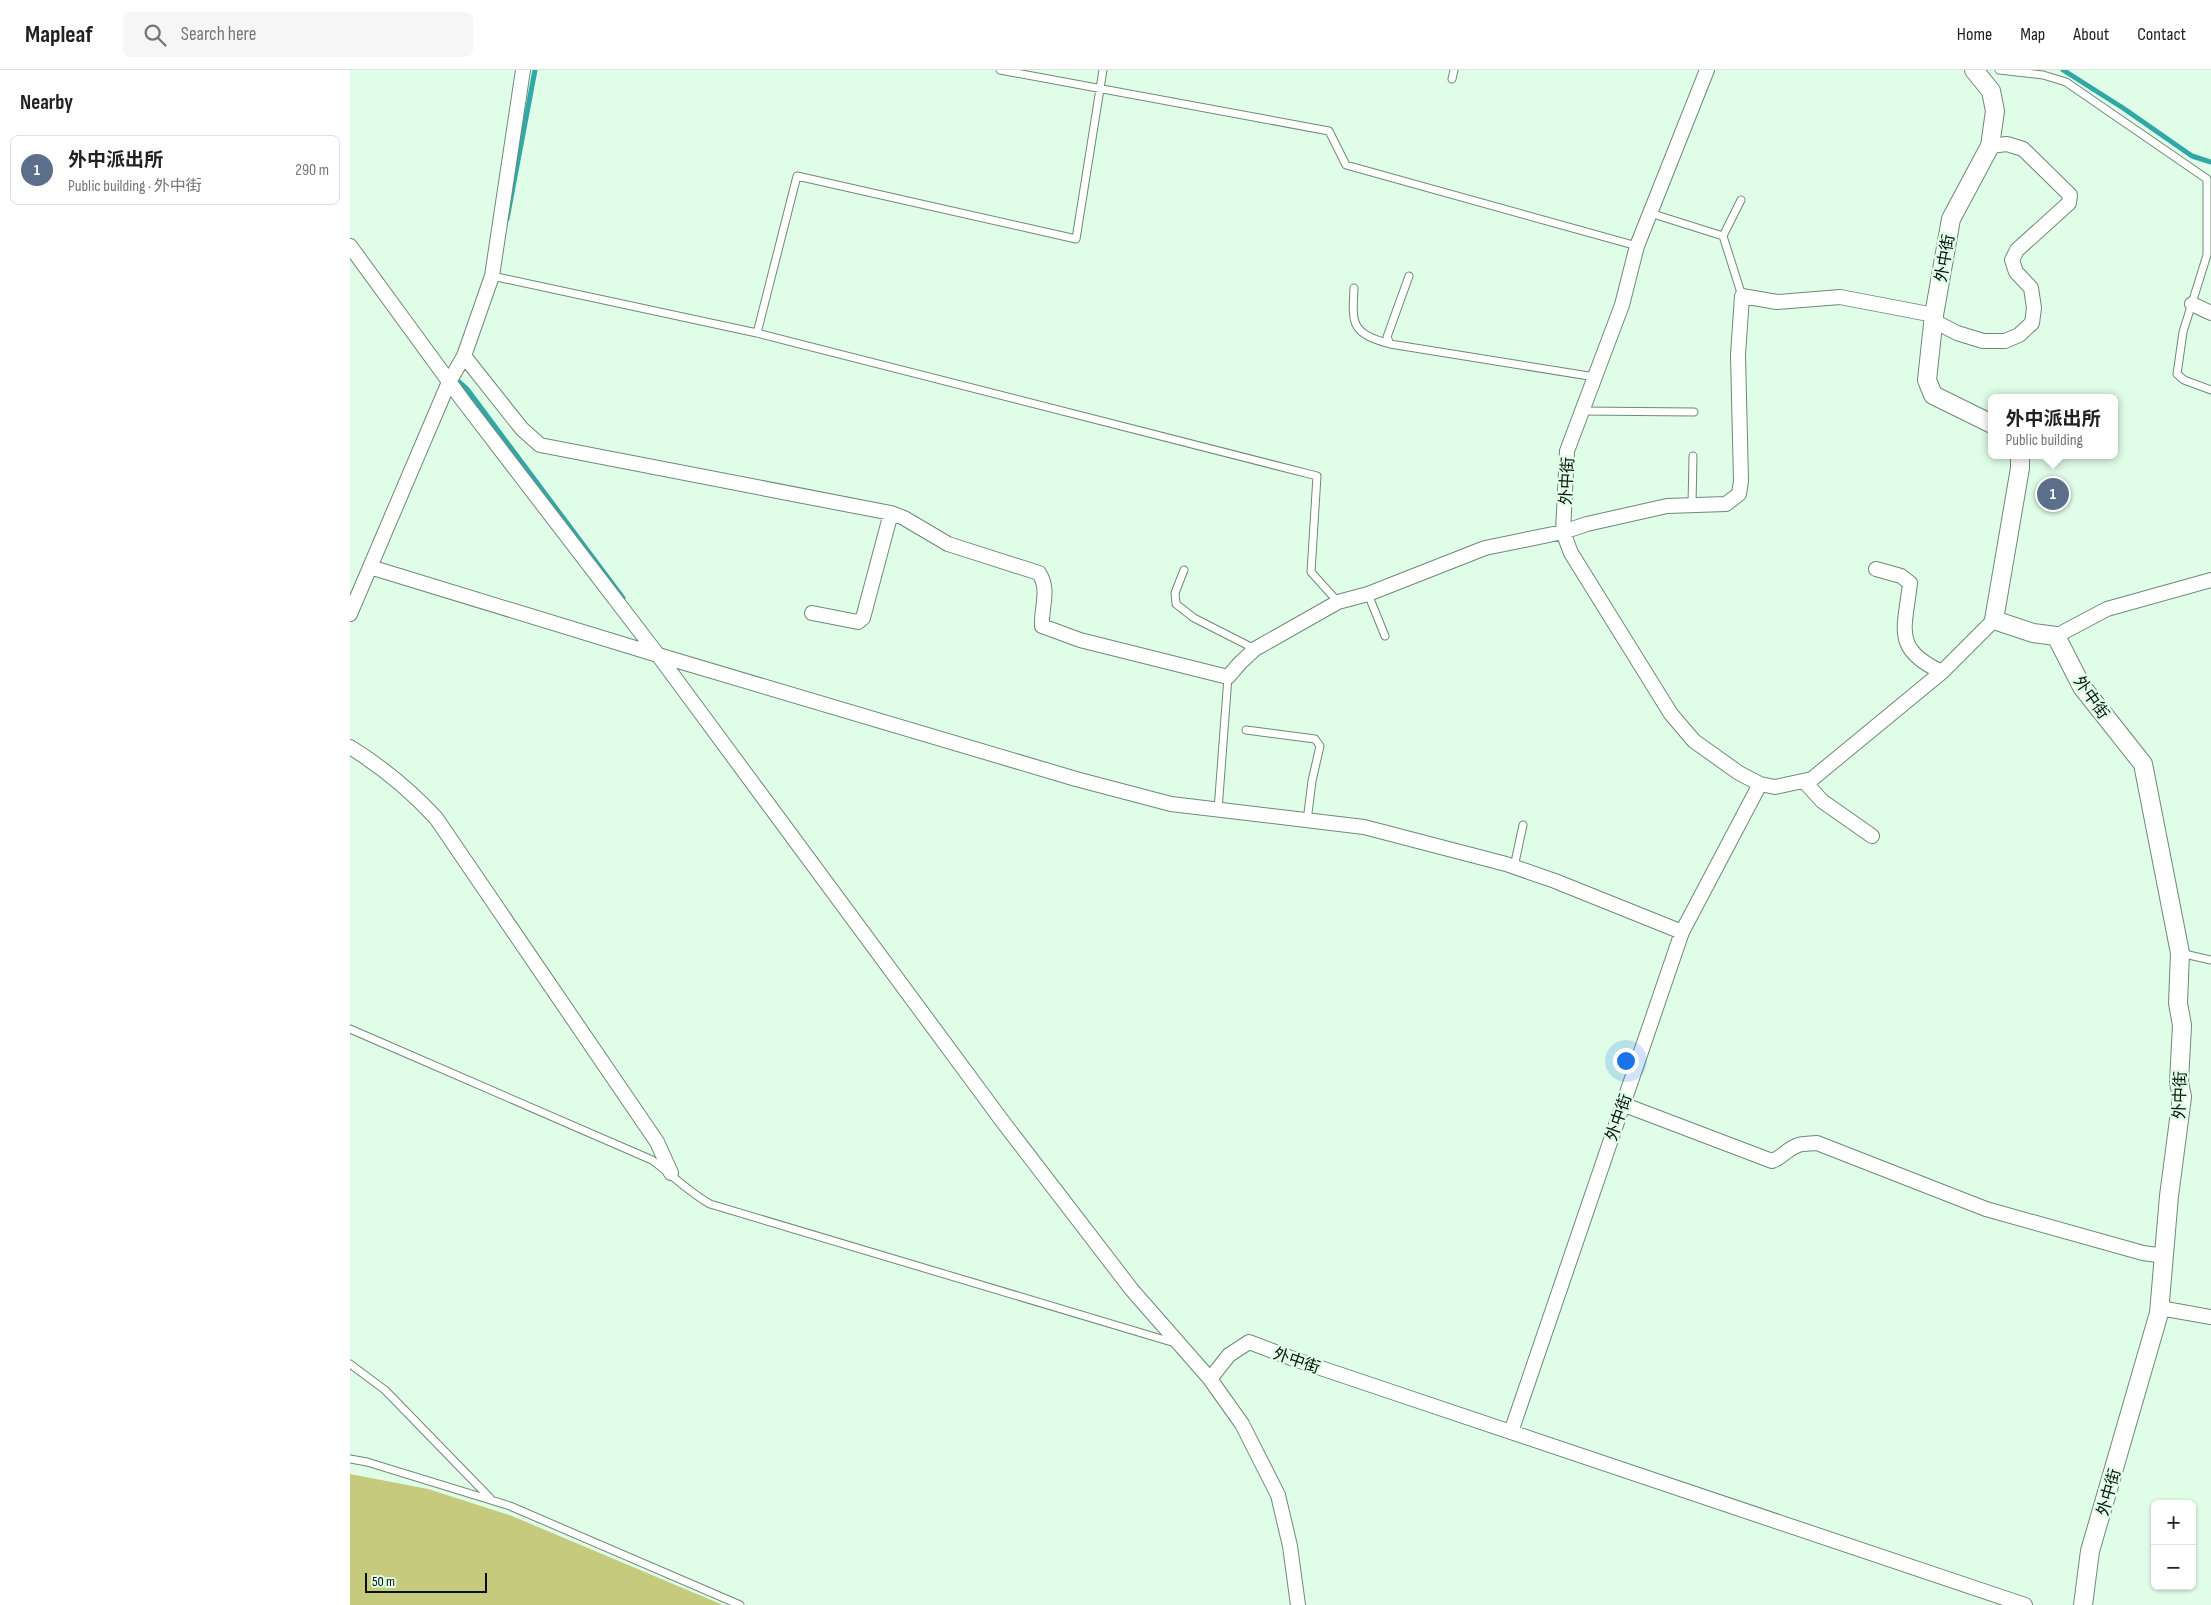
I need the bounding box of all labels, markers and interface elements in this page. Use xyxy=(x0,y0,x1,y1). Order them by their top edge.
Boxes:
search box xyxy=(123,12,473,57)
text: Mapleaf xyxy=(25,20,93,49)
icon: search xyxy=(141,21,169,49)
text: Search here xyxy=(181,23,256,46)
text: Home xyxy=(1957,24,1992,45)
text: Map xyxy=(2020,24,2045,45)
text: About xyxy=(2073,24,2109,45)
text: Contact xyxy=(2137,24,2186,45)
text: Nearby xyxy=(20,90,73,115)
text: 外中派出所 xyxy=(68,149,163,172)
text: 1 xyxy=(34,161,40,180)
text: 290 m xyxy=(295,161,329,180)
text: Public building · 外中街 xyxy=(68,177,202,196)
street label: 外中街 xyxy=(1932,233,1959,284)
popup xyxy=(1988,394,2118,459)
text: 外中派出所 xyxy=(2005,408,2101,431)
text: Public building xyxy=(2005,431,2083,450)
street label: 外中街 xyxy=(1557,457,1578,506)
pin: 1 xyxy=(2037,475,2069,513)
street label: 外中街 xyxy=(2069,673,2112,723)
your location xyxy=(1613,1048,1639,1074)
street label: 外中街 xyxy=(2170,1071,2191,1119)
street label: 外中街 xyxy=(1603,1092,1636,1143)
street label: 外中街 xyxy=(1271,1345,1322,1378)
street label: 外中街 xyxy=(2094,1467,2125,1518)
map controls xyxy=(2151,1500,2196,1590)
button: + xyxy=(2151,1500,2196,1545)
button: − xyxy=(2151,1545,2196,1590)
scale bar xyxy=(365,1570,488,1593)
text: 50 m xyxy=(372,1573,395,1590)

